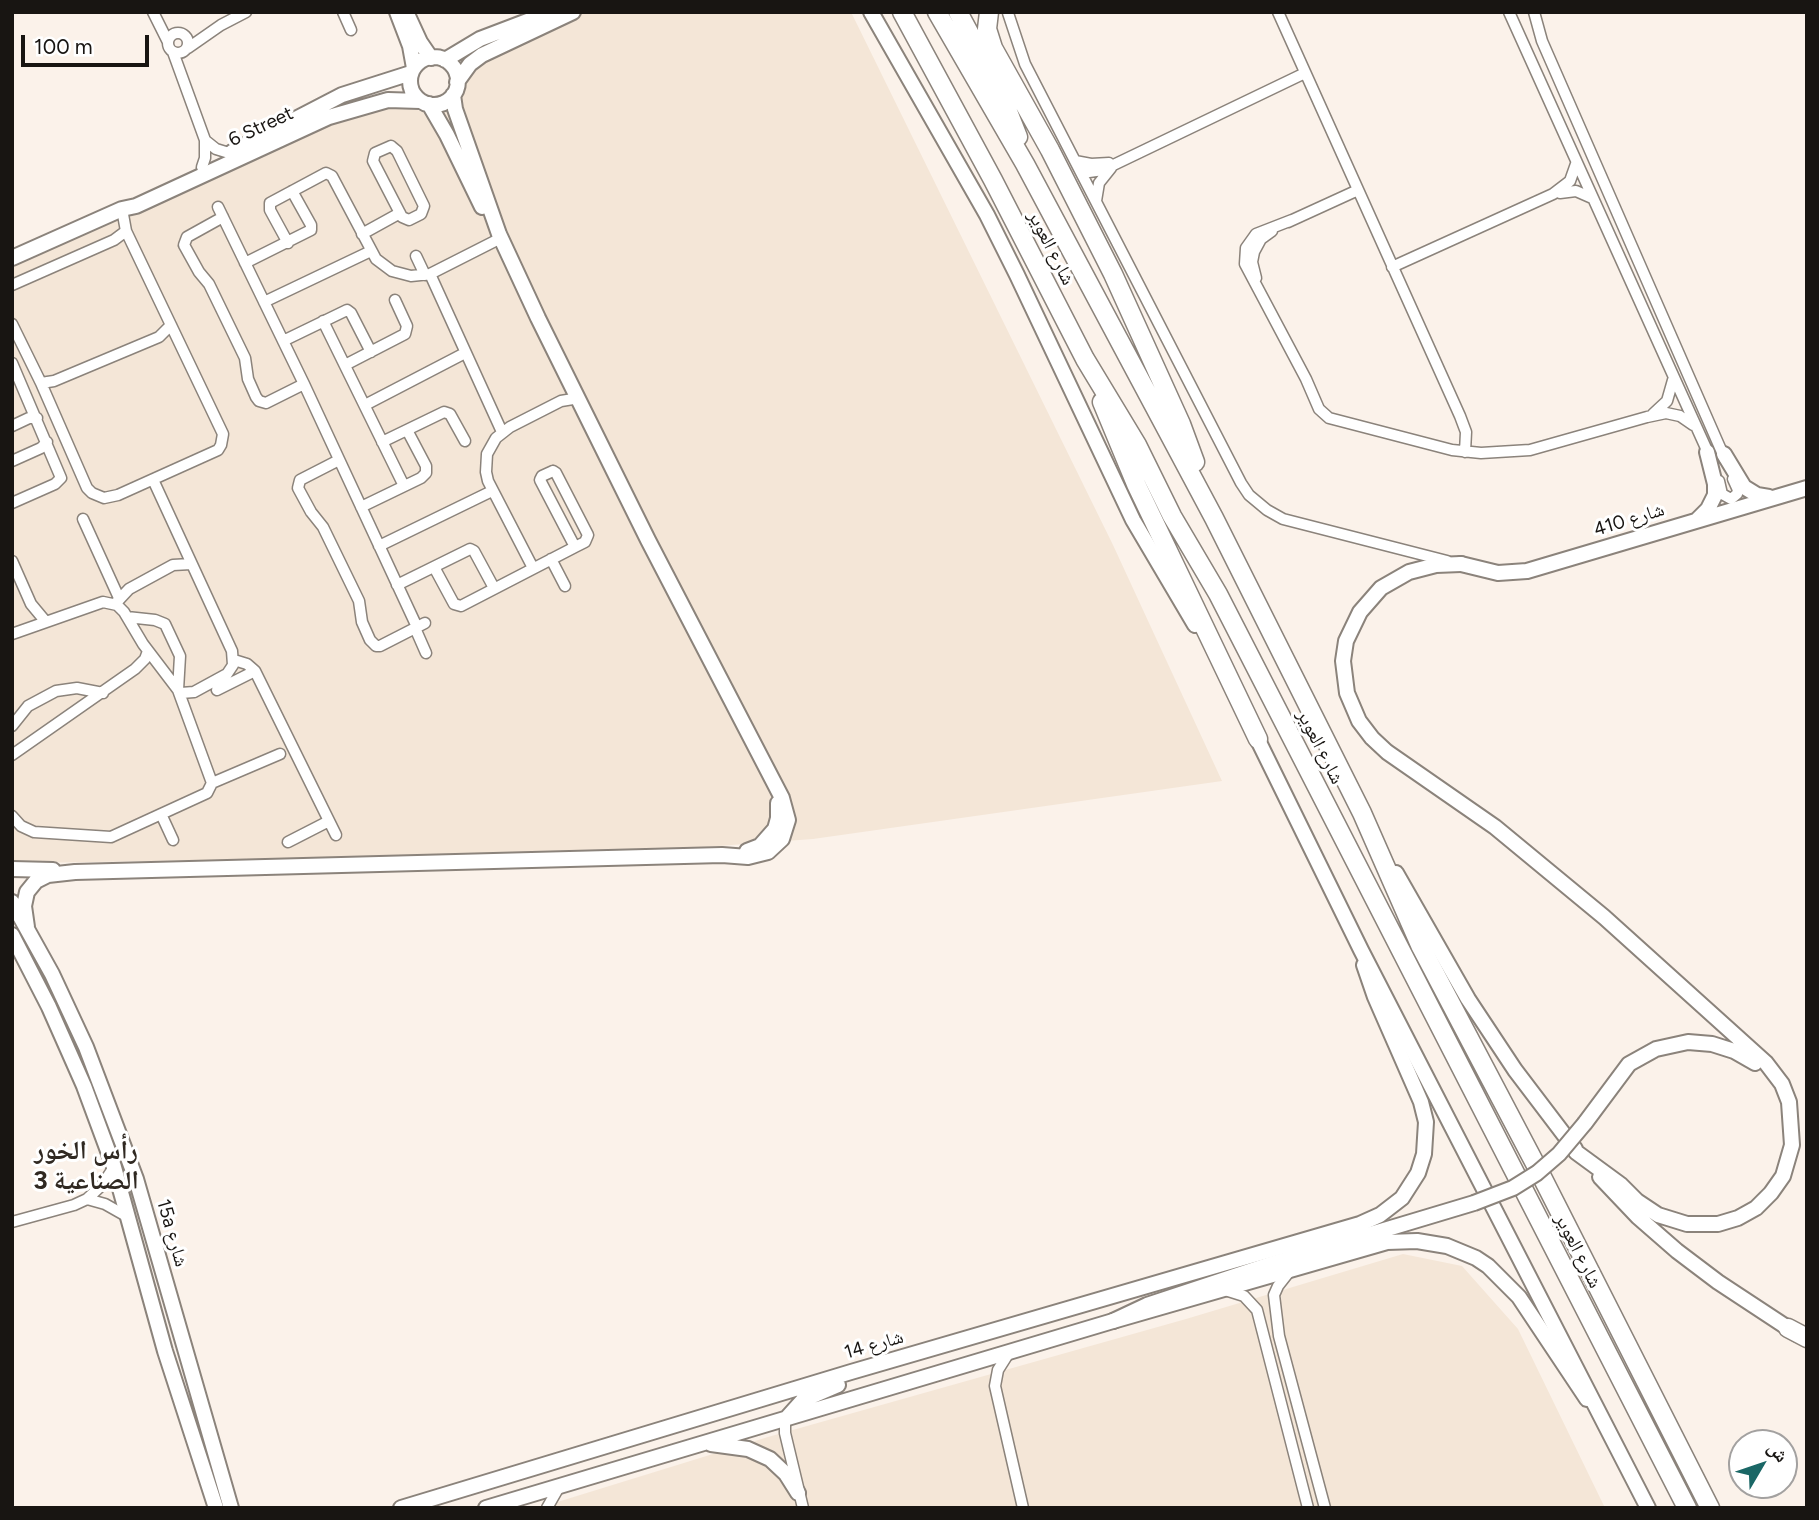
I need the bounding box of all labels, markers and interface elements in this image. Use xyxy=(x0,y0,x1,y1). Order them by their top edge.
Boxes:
scale bar xyxy=(24,21,152,65)
text: 100 m xyxy=(34,34,93,59)
street label: 6 Street xyxy=(225,102,297,152)
street label: شارع العوير xyxy=(1023,207,1079,289)
street label: شارع 410 xyxy=(1591,498,1667,542)
street label: شارع العوير xyxy=(1292,706,1348,788)
district label: رأس الخور الصناعية 3 xyxy=(33,1135,139,1196)
street label: 15a شارع xyxy=(151,1197,193,1269)
street label: شارع العوير xyxy=(1550,1210,1606,1292)
street label: شارع 14 xyxy=(842,1326,906,1364)
north arrow xyxy=(1728,1429,1798,1499)
text: ش xyxy=(1763,1437,1793,1467)

